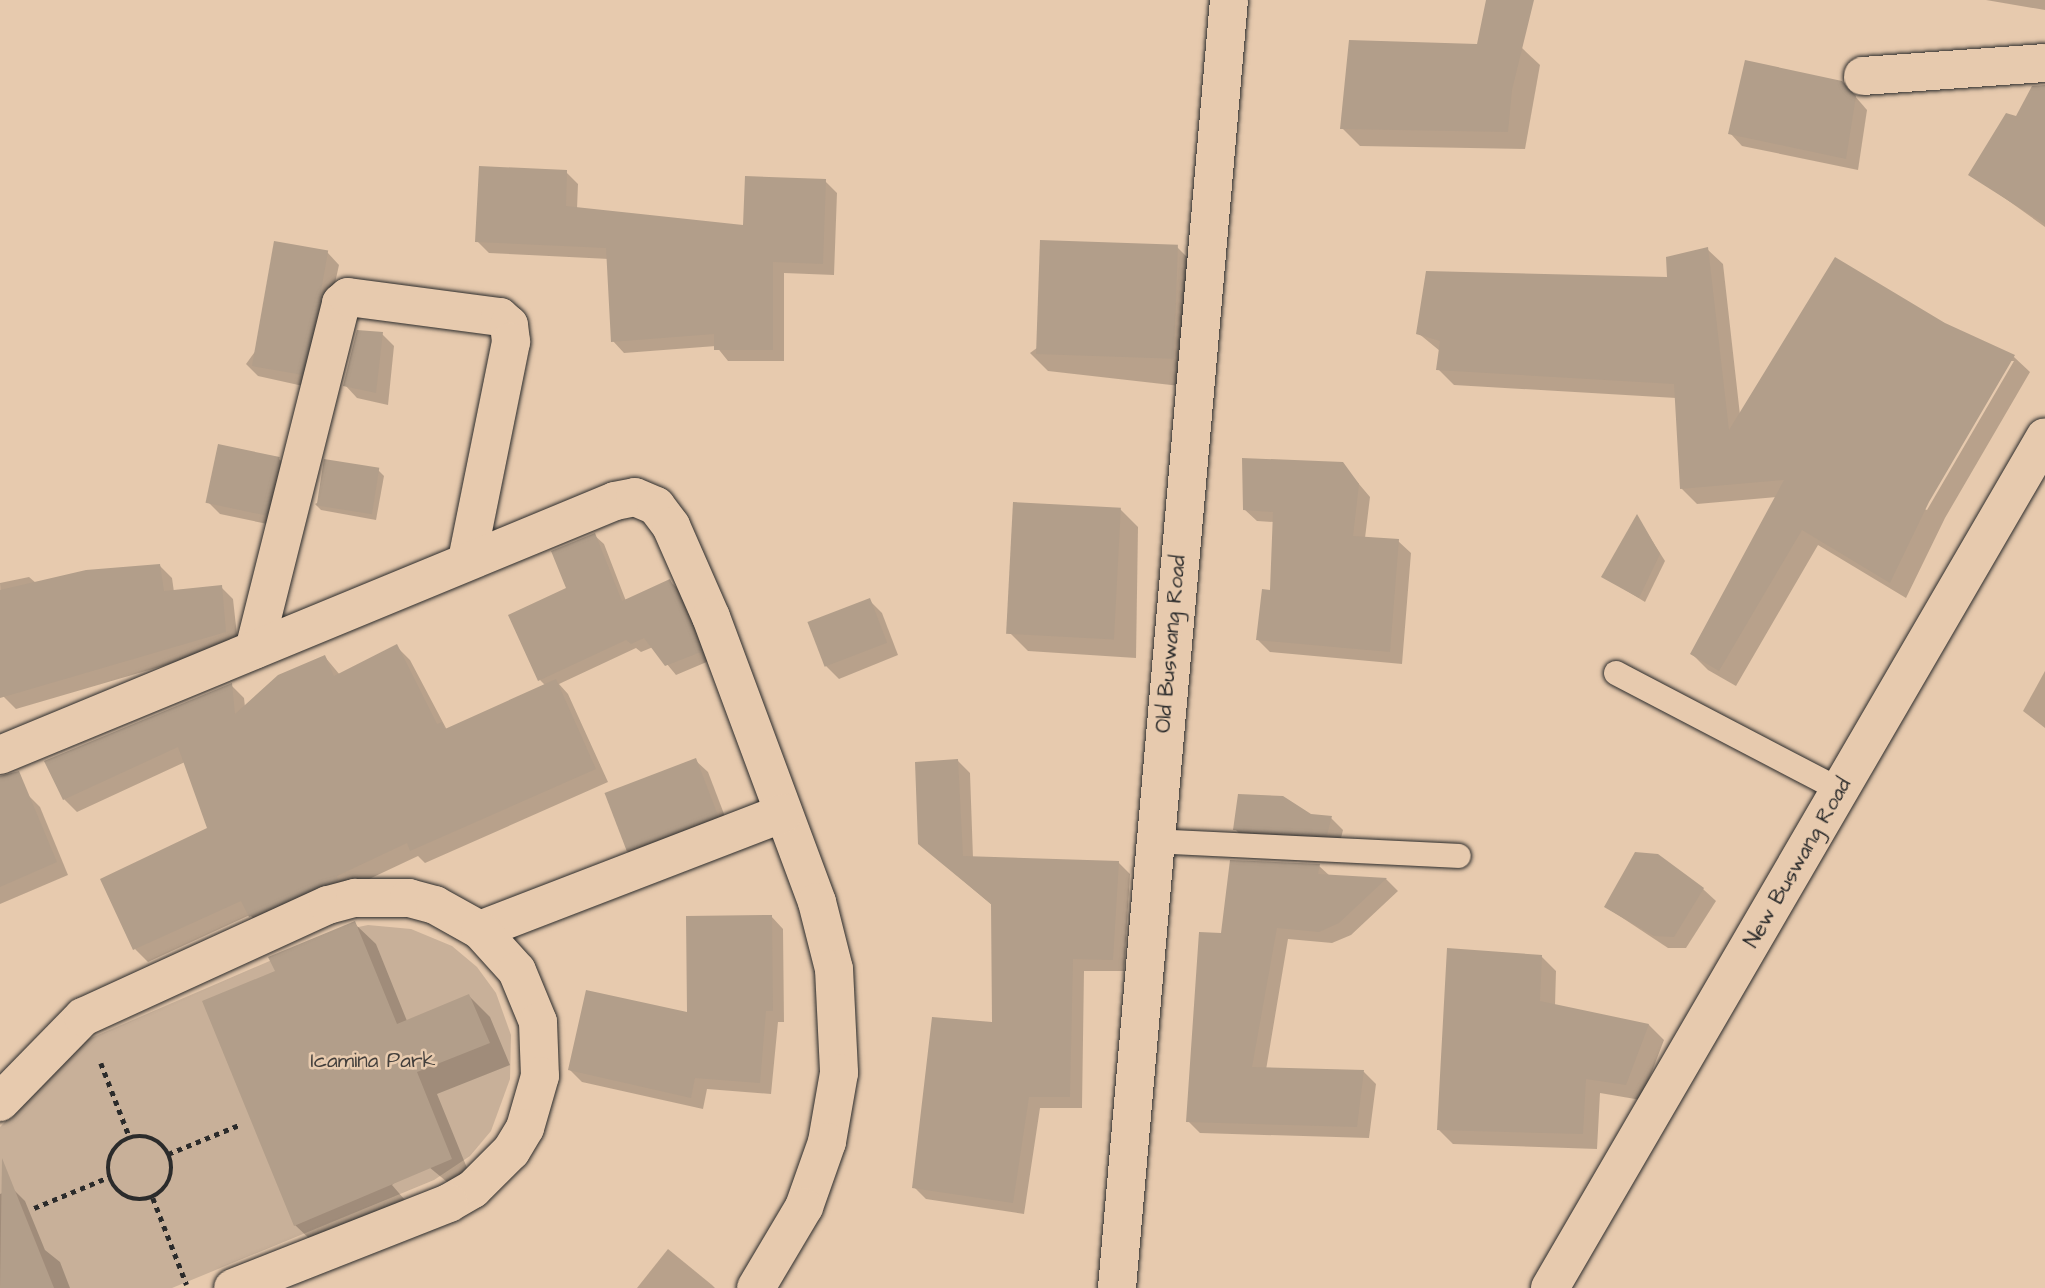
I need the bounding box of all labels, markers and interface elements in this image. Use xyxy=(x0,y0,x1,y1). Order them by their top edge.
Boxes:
street label: Old Buswang Road xyxy=(1151,554,1191,734)
street label: New Buswang Road xyxy=(1739,774,1857,952)
park label: Icamina Park xyxy=(311,1048,435,1074)

